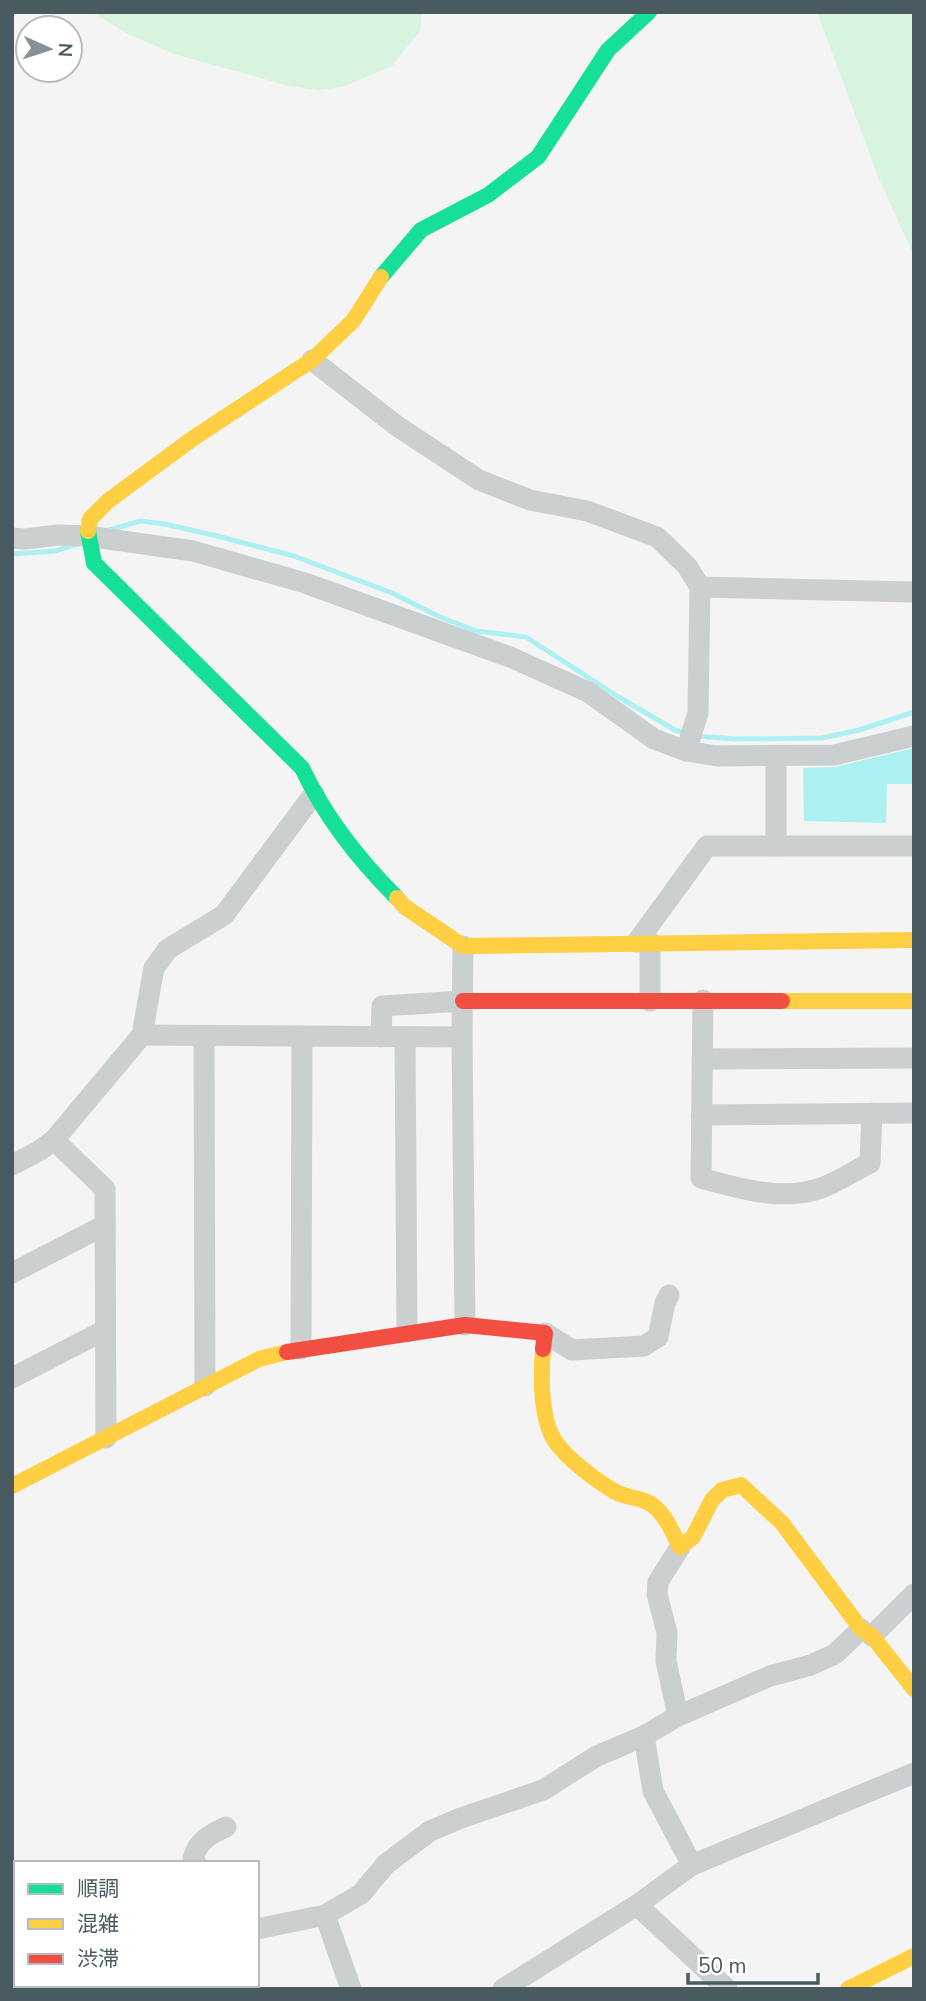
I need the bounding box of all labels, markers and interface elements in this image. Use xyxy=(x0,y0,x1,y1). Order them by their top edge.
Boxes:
north arrow xyxy=(14,14,84,84)
text: N xyxy=(52,42,78,58)
legend xyxy=(14,1861,259,1987)
text: 順調 xyxy=(77,1875,119,1903)
text: 混雑 xyxy=(77,1910,119,1938)
scale bar xyxy=(688,1941,818,1985)
text: 渋滞 xyxy=(77,1945,119,1973)
text: 50 m xyxy=(698,1952,747,1980)

